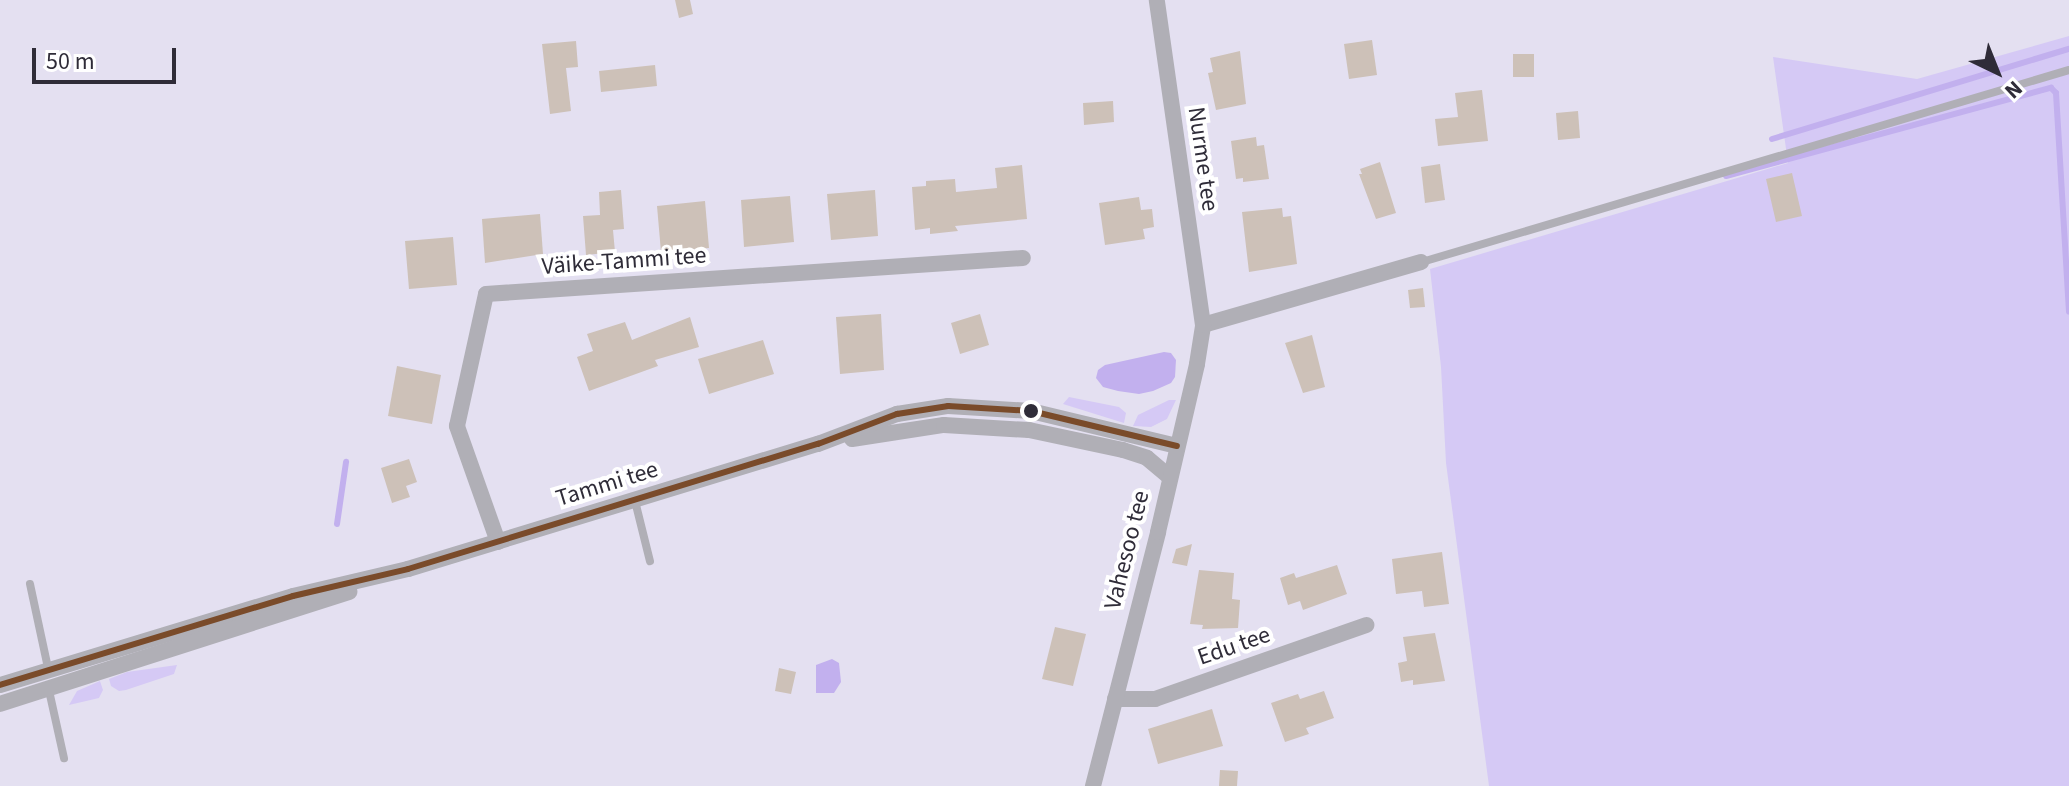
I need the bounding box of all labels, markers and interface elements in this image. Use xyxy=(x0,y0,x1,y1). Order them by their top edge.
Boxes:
scale bar xyxy=(36,32,180,82)
north arrow xyxy=(1957,32,2037,112)
text: 50 m xyxy=(46,44,95,79)
text: N xyxy=(1997,73,2030,106)
street label: Nurme tee xyxy=(1181,105,1225,213)
street label: Väike-Tammi tee xyxy=(541,241,707,281)
unlabelled marker xyxy=(1023,403,1039,419)
street label: Tammi tee xyxy=(552,455,662,513)
street label: Vahesoo tee xyxy=(1098,488,1156,612)
street label: Edu tee xyxy=(1194,620,1274,672)

